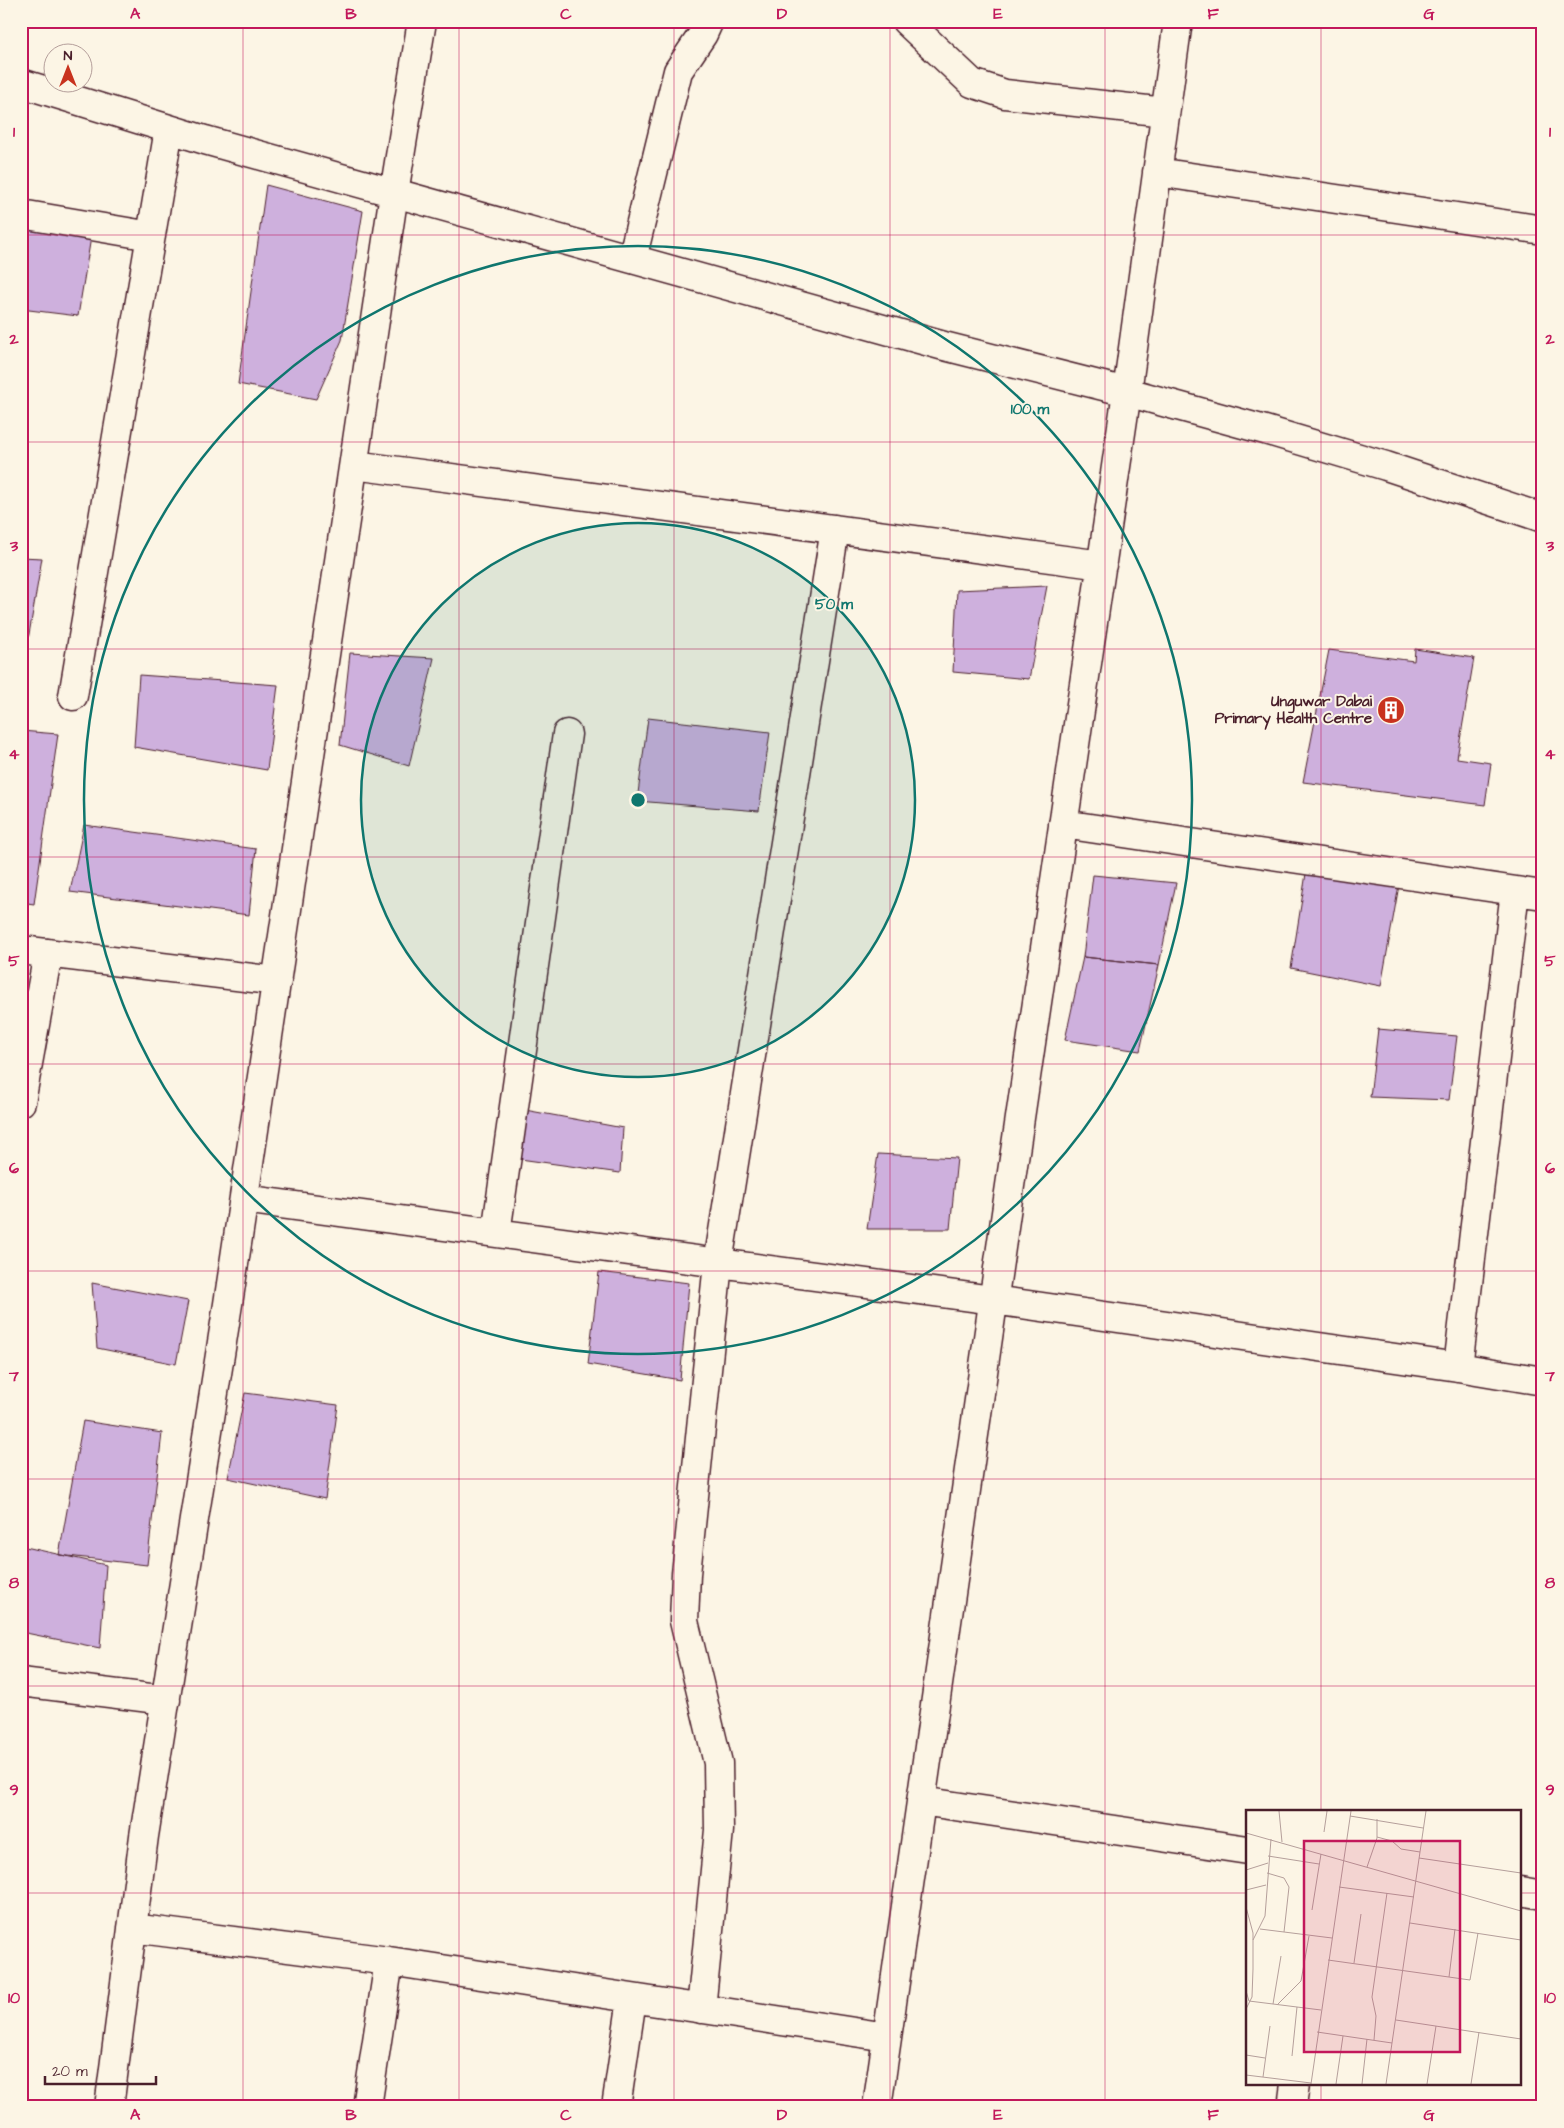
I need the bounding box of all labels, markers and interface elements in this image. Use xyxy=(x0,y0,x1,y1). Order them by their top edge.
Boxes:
text: A xyxy=(130,3,141,25)
text: B xyxy=(345,3,357,25)
text: C xyxy=(560,3,572,25)
text: D xyxy=(777,3,788,25)
text: E xyxy=(993,3,1003,25)
text: F xyxy=(1207,3,1219,25)
text: G xyxy=(1423,3,1435,25)
north arrow xyxy=(42,42,92,92)
text: N xyxy=(64,46,73,66)
text: 1 xyxy=(13,121,16,143)
text: 1 xyxy=(1549,121,1552,143)
text: 2 xyxy=(8,328,19,350)
text: 2 xyxy=(1544,328,1555,350)
text: 100 m xyxy=(1011,399,1050,420)
text: 3 xyxy=(9,535,19,557)
text: 3 xyxy=(1545,535,1555,557)
text: 50 m xyxy=(815,594,853,615)
place label: Unguwar Dabai Primary Health Centre xyxy=(1215,691,1373,730)
building icon: Unguwar Dabai Primary Health Centre xyxy=(1376,695,1406,725)
text: 4 xyxy=(9,743,20,765)
text: 4 xyxy=(1545,743,1556,765)
centre of rings xyxy=(629,791,647,809)
text: 5 xyxy=(8,950,20,972)
text: 5 xyxy=(1544,950,1556,972)
text: 6 xyxy=(9,1157,19,1179)
text: 6 xyxy=(1545,1157,1555,1179)
text: 7 xyxy=(8,1365,19,1387)
text: 7 xyxy=(1544,1365,1555,1387)
text: 8 xyxy=(9,1572,20,1594)
text: 8 xyxy=(1545,1572,1556,1594)
text: 9 xyxy=(9,1779,19,1801)
text: 9 xyxy=(1545,1779,1555,1801)
inset map xyxy=(1246,1810,1522,2086)
text: 10 xyxy=(8,1987,20,2009)
text: 10 xyxy=(1544,1987,1556,2009)
scale bar xyxy=(45,2053,156,2085)
text: 20 m xyxy=(52,2061,88,2082)
text: A xyxy=(130,2104,141,2126)
text: B xyxy=(345,2104,357,2126)
text: C xyxy=(560,2104,572,2126)
text: D xyxy=(777,2104,788,2126)
text: E xyxy=(993,2104,1003,2126)
text: F xyxy=(1207,2104,1219,2126)
text: G xyxy=(1423,2104,1435,2126)

